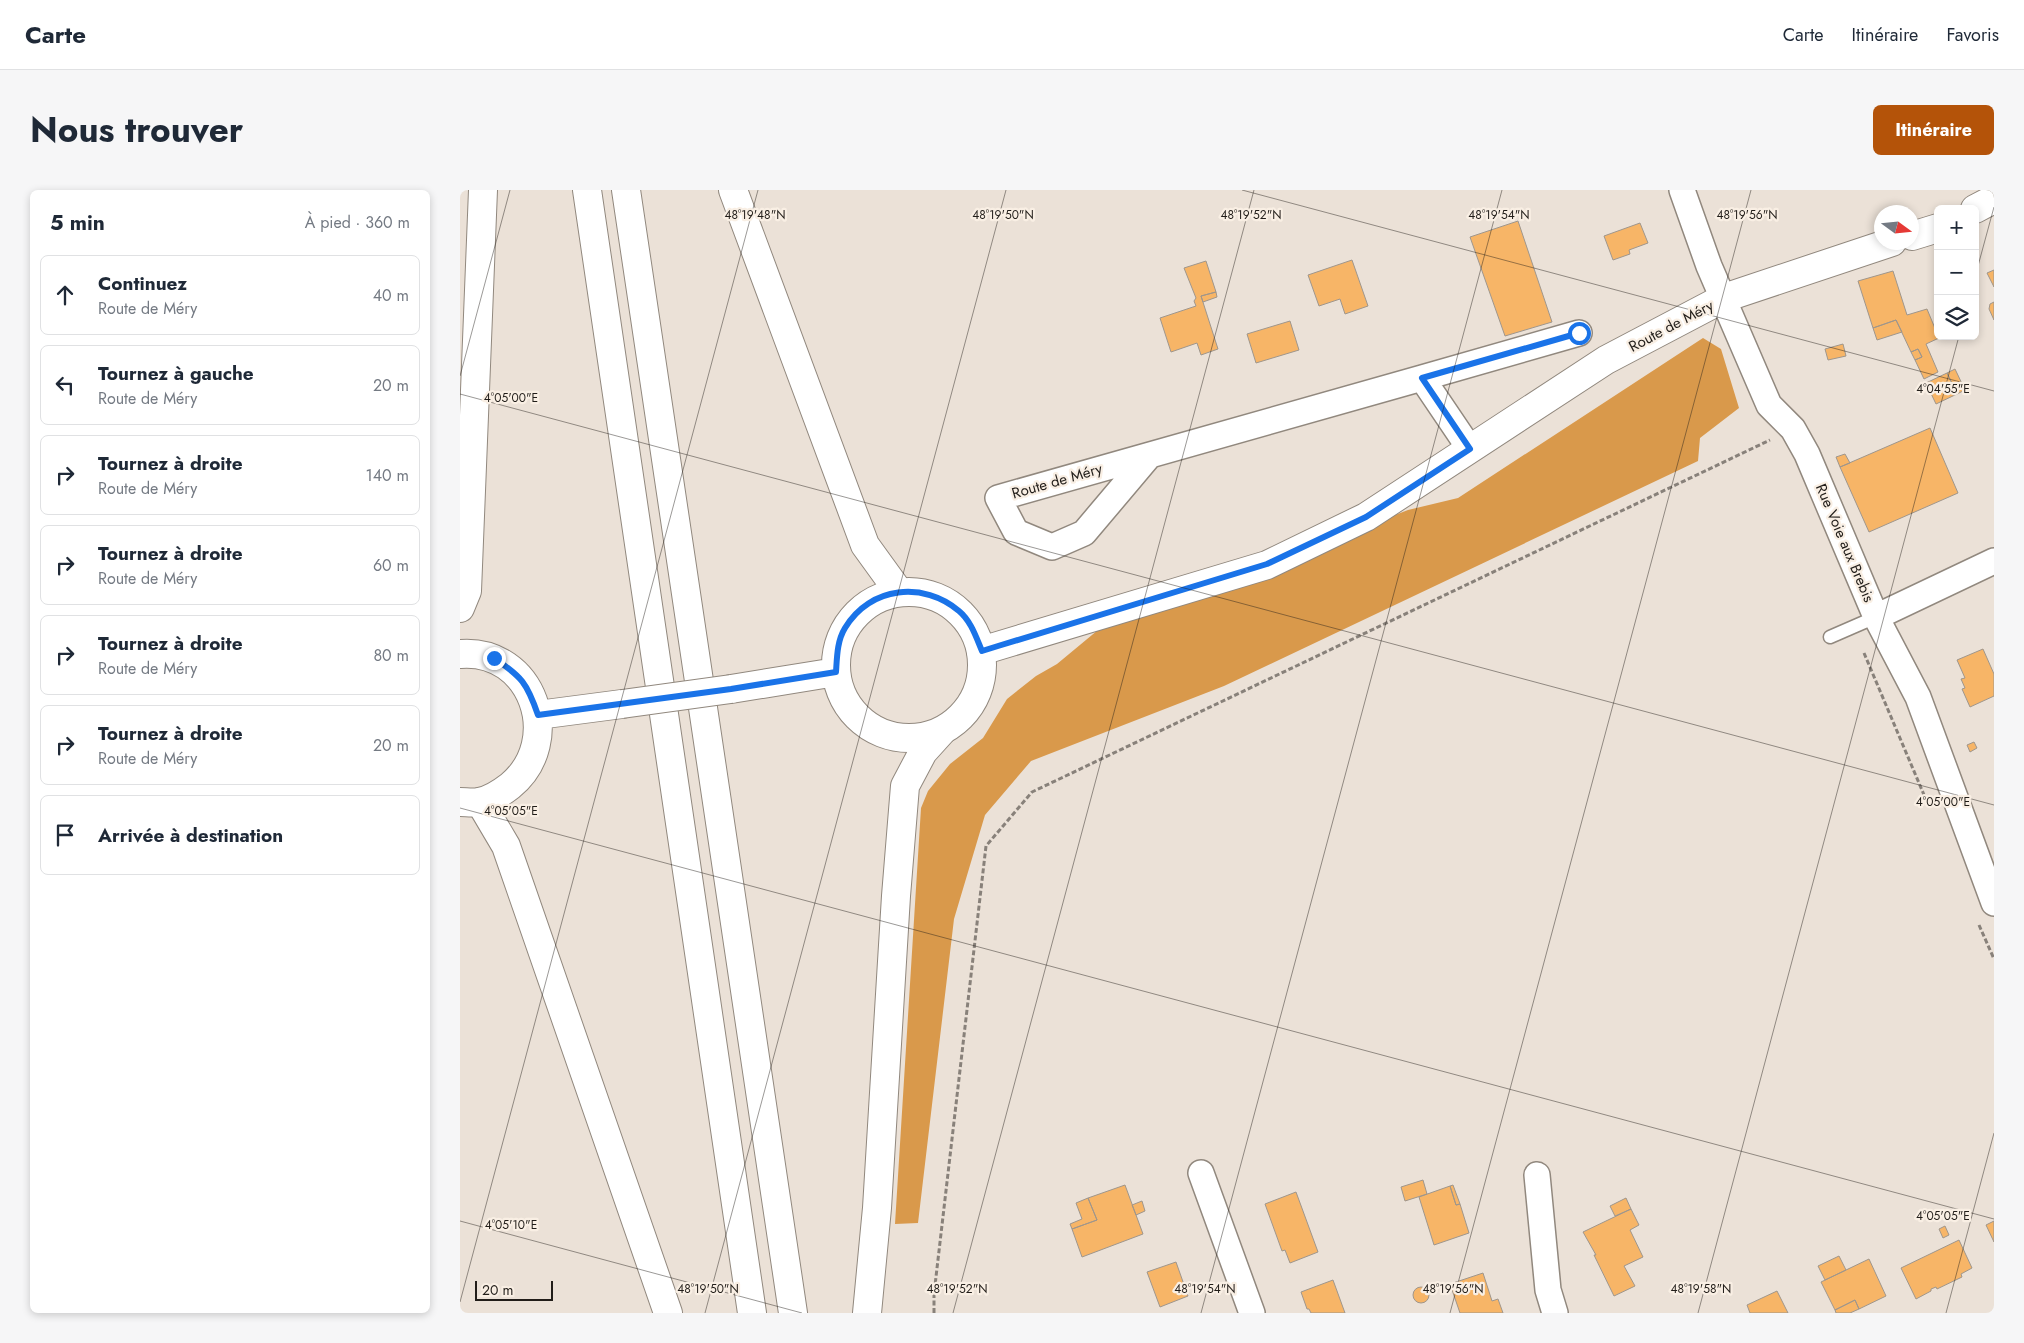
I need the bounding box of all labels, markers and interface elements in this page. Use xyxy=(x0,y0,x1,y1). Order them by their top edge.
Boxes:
text: Carte xyxy=(25,17,86,52)
text: Carte xyxy=(1783,22,1824,48)
text: Itinéraire xyxy=(1852,22,1918,48)
text: Favoris xyxy=(1946,22,1999,48)
text: Nous trouver xyxy=(30,105,243,155)
button: Itinéraire xyxy=(1873,105,1994,155)
north arrow xyxy=(1874,205,1919,250)
map controls xyxy=(1934,205,1979,340)
button: + xyxy=(1934,205,1979,250)
text: 48°19'48"N xyxy=(724,206,786,224)
text: 48°19'50"N xyxy=(972,206,1034,224)
text: 48°19'52"N xyxy=(1220,206,1282,224)
text: 48°19'54"N xyxy=(1468,206,1530,224)
text: 48°19'56"N xyxy=(1716,206,1778,224)
text: 5 min xyxy=(50,208,105,238)
text: À pied · 360 m xyxy=(305,211,410,234)
button: − xyxy=(1934,250,1979,295)
text: Continuez xyxy=(98,270,187,297)
icon: ahead xyxy=(51,281,79,309)
text: 40 m xyxy=(373,284,409,307)
street label: Route de Méry xyxy=(1625,294,1718,358)
button: layers xyxy=(1934,295,1979,340)
text: Route de Méry xyxy=(98,297,197,320)
route start xyxy=(1568,322,1591,345)
text: Tournez à gauche xyxy=(98,360,254,387)
icon: left xyxy=(51,371,79,399)
text: 20 m xyxy=(373,374,409,397)
text: 4°04'55"E xyxy=(1916,380,1970,398)
text: Route de Méry xyxy=(98,387,197,410)
text: 4°05'00"E xyxy=(484,389,538,407)
text: Tournez à droite xyxy=(98,450,243,477)
street label: Route de Méry xyxy=(1009,457,1105,504)
icon: right xyxy=(51,461,79,489)
text: 140 m xyxy=(366,464,409,487)
text: Route de Méry xyxy=(98,477,197,500)
street label: Rue Voie aux Brebis xyxy=(1810,480,1880,606)
text: Tournez à droite xyxy=(98,540,243,567)
icon: right xyxy=(51,551,79,579)
text: 60 m xyxy=(373,554,409,577)
text: Route de Méry xyxy=(98,567,197,590)
text: Tournez à droite xyxy=(98,630,243,657)
icon: right xyxy=(51,641,79,669)
text: 80 m xyxy=(373,644,409,667)
route end xyxy=(483,647,506,670)
text: Route de Méry xyxy=(98,657,197,680)
text: Tournez à droite xyxy=(98,720,243,747)
icon: right xyxy=(51,731,79,759)
text: 20 m xyxy=(373,734,409,757)
text: Route de Méry xyxy=(98,747,197,770)
text: 4°05'00"E xyxy=(1916,793,1970,811)
text: 4°05'05"E xyxy=(484,802,538,820)
icon: arrive xyxy=(51,821,79,849)
text: Arrivée à destination xyxy=(98,822,283,849)
text: 4°05'05"E xyxy=(1916,1207,1970,1225)
text: 4°05'10"E xyxy=(485,1216,537,1234)
scale bar xyxy=(475,1278,552,1301)
text: 20 m xyxy=(482,1280,514,1300)
text: 48°19'50"N xyxy=(677,1280,739,1298)
text: 48°19'52"N xyxy=(926,1280,988,1298)
text: 48°19'54"N xyxy=(1174,1280,1236,1298)
text: 48°19'56"N xyxy=(1422,1280,1484,1298)
text: 48°19'58"N xyxy=(1671,1280,1731,1298)

